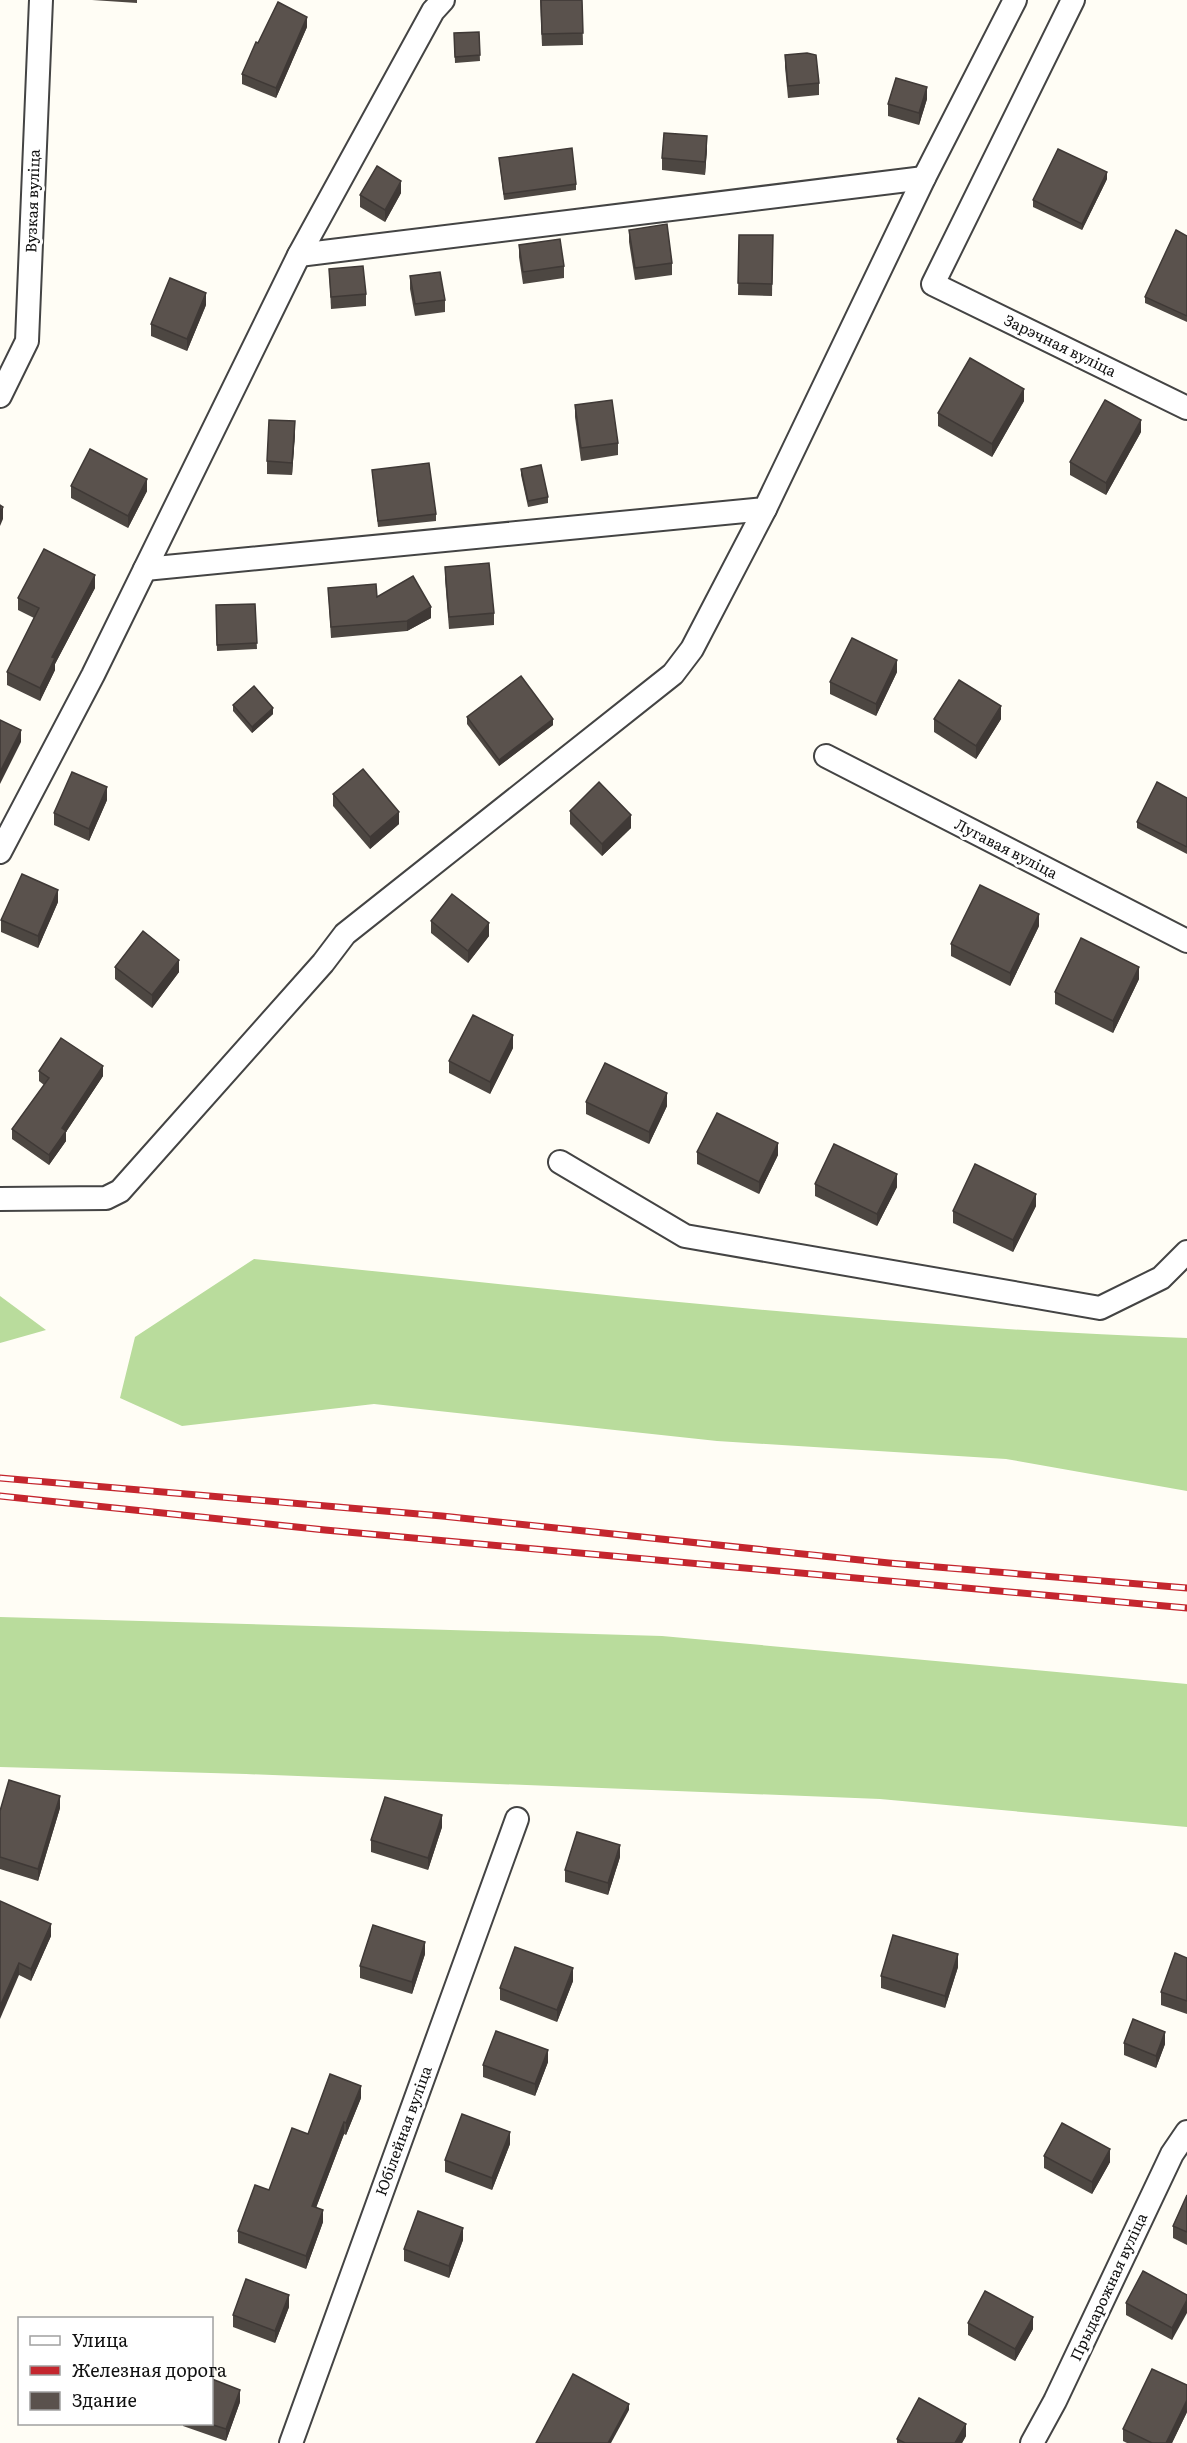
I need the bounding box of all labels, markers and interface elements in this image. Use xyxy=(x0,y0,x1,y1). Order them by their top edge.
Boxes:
street label: Вузкая вуліца xyxy=(18,148,45,253)
street label: Зарэчная вуліца xyxy=(1001,307,1122,382)
street label: Лугавая вуліца xyxy=(951,812,1063,884)
street label: Юбілейная вуліца xyxy=(368,2061,437,2199)
street label: Прыдарожная вуліца xyxy=(1063,2208,1153,2364)
legend xyxy=(18,2317,213,2425)
text: Улица xyxy=(72,2326,128,2353)
text: Железная дорога xyxy=(72,2356,227,2383)
text: Здание xyxy=(72,2386,137,2413)

